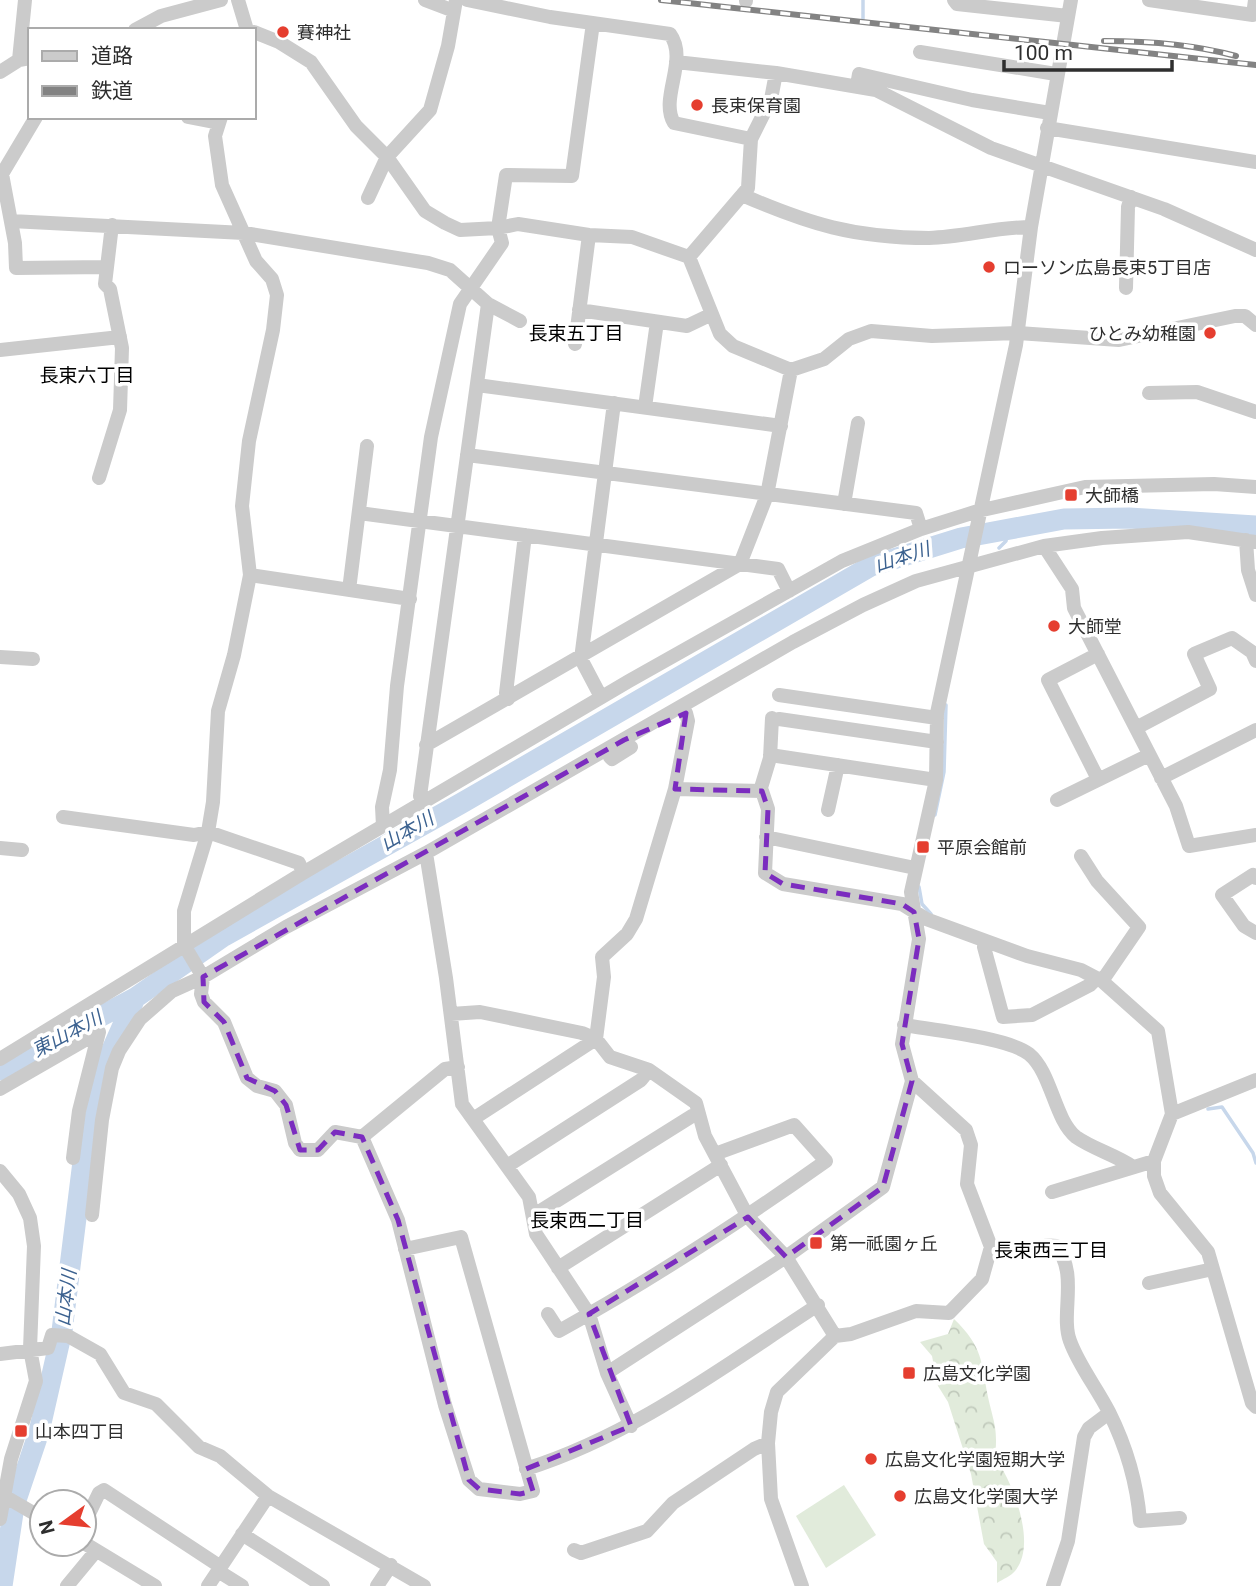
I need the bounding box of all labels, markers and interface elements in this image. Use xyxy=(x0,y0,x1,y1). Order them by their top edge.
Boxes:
place label: 賽神社 xyxy=(297,22,351,43)
marker: 賽神社 xyxy=(275,24,291,40)
legend xyxy=(28,28,256,119)
scale bar xyxy=(1004,28,1172,72)
text: 100 m xyxy=(1014,41,1073,65)
text: 道路 xyxy=(91,44,133,68)
text: 鉄道 xyxy=(91,79,133,103)
place label: 長束保育園 xyxy=(711,95,801,116)
marker: 長束保育園 xyxy=(689,97,705,113)
place label: ローソン広島長束5丁目店 xyxy=(1003,257,1211,278)
marker: ローソン広島長束5丁目店 xyxy=(981,259,997,275)
district label: 長束五丁目 xyxy=(528,322,624,345)
place label: ひとみ幼稚園 xyxy=(1089,323,1196,344)
marker: ひとみ幼稚園 xyxy=(1202,325,1218,341)
district label: 長束六丁目 xyxy=(39,364,135,387)
place label: 大師橋 xyxy=(1085,485,1139,506)
marker: 大師橋 xyxy=(1063,487,1079,503)
water label: 山本川 xyxy=(871,537,935,577)
place label: 大師堂 xyxy=(1068,616,1122,637)
marker: 大師堂 xyxy=(1046,618,1062,634)
water label: 山本川 xyxy=(377,806,439,855)
place label: 平原会館前 xyxy=(937,837,1027,858)
marker: 平原会館前 xyxy=(915,839,931,855)
water label: 東山本川 xyxy=(28,1005,108,1062)
district label: 長束西二丁目 xyxy=(530,1209,644,1232)
place label: 第一祇園ヶ丘 xyxy=(830,1233,938,1254)
marker: 第一祇園ヶ丘 xyxy=(808,1235,824,1251)
district label: 長束西三丁目 xyxy=(994,1239,1108,1262)
water label: 山本川 xyxy=(51,1266,81,1328)
place label: 広島文化学園 xyxy=(923,1363,1031,1384)
marker: 広島文化学園 xyxy=(901,1365,917,1381)
place label: 山本四丁目 xyxy=(35,1421,125,1442)
marker: 山本四丁目 xyxy=(13,1423,29,1439)
place label: 広島文化学園短期大学 xyxy=(885,1449,1065,1470)
marker: 広島文化学園短期大学 xyxy=(863,1451,879,1467)
place label: 広島文化学園大学 xyxy=(914,1486,1058,1507)
north arrow xyxy=(28,1488,98,1558)
marker: 広島文化学園大学 xyxy=(892,1488,908,1504)
text: N xyxy=(34,1518,60,1537)

